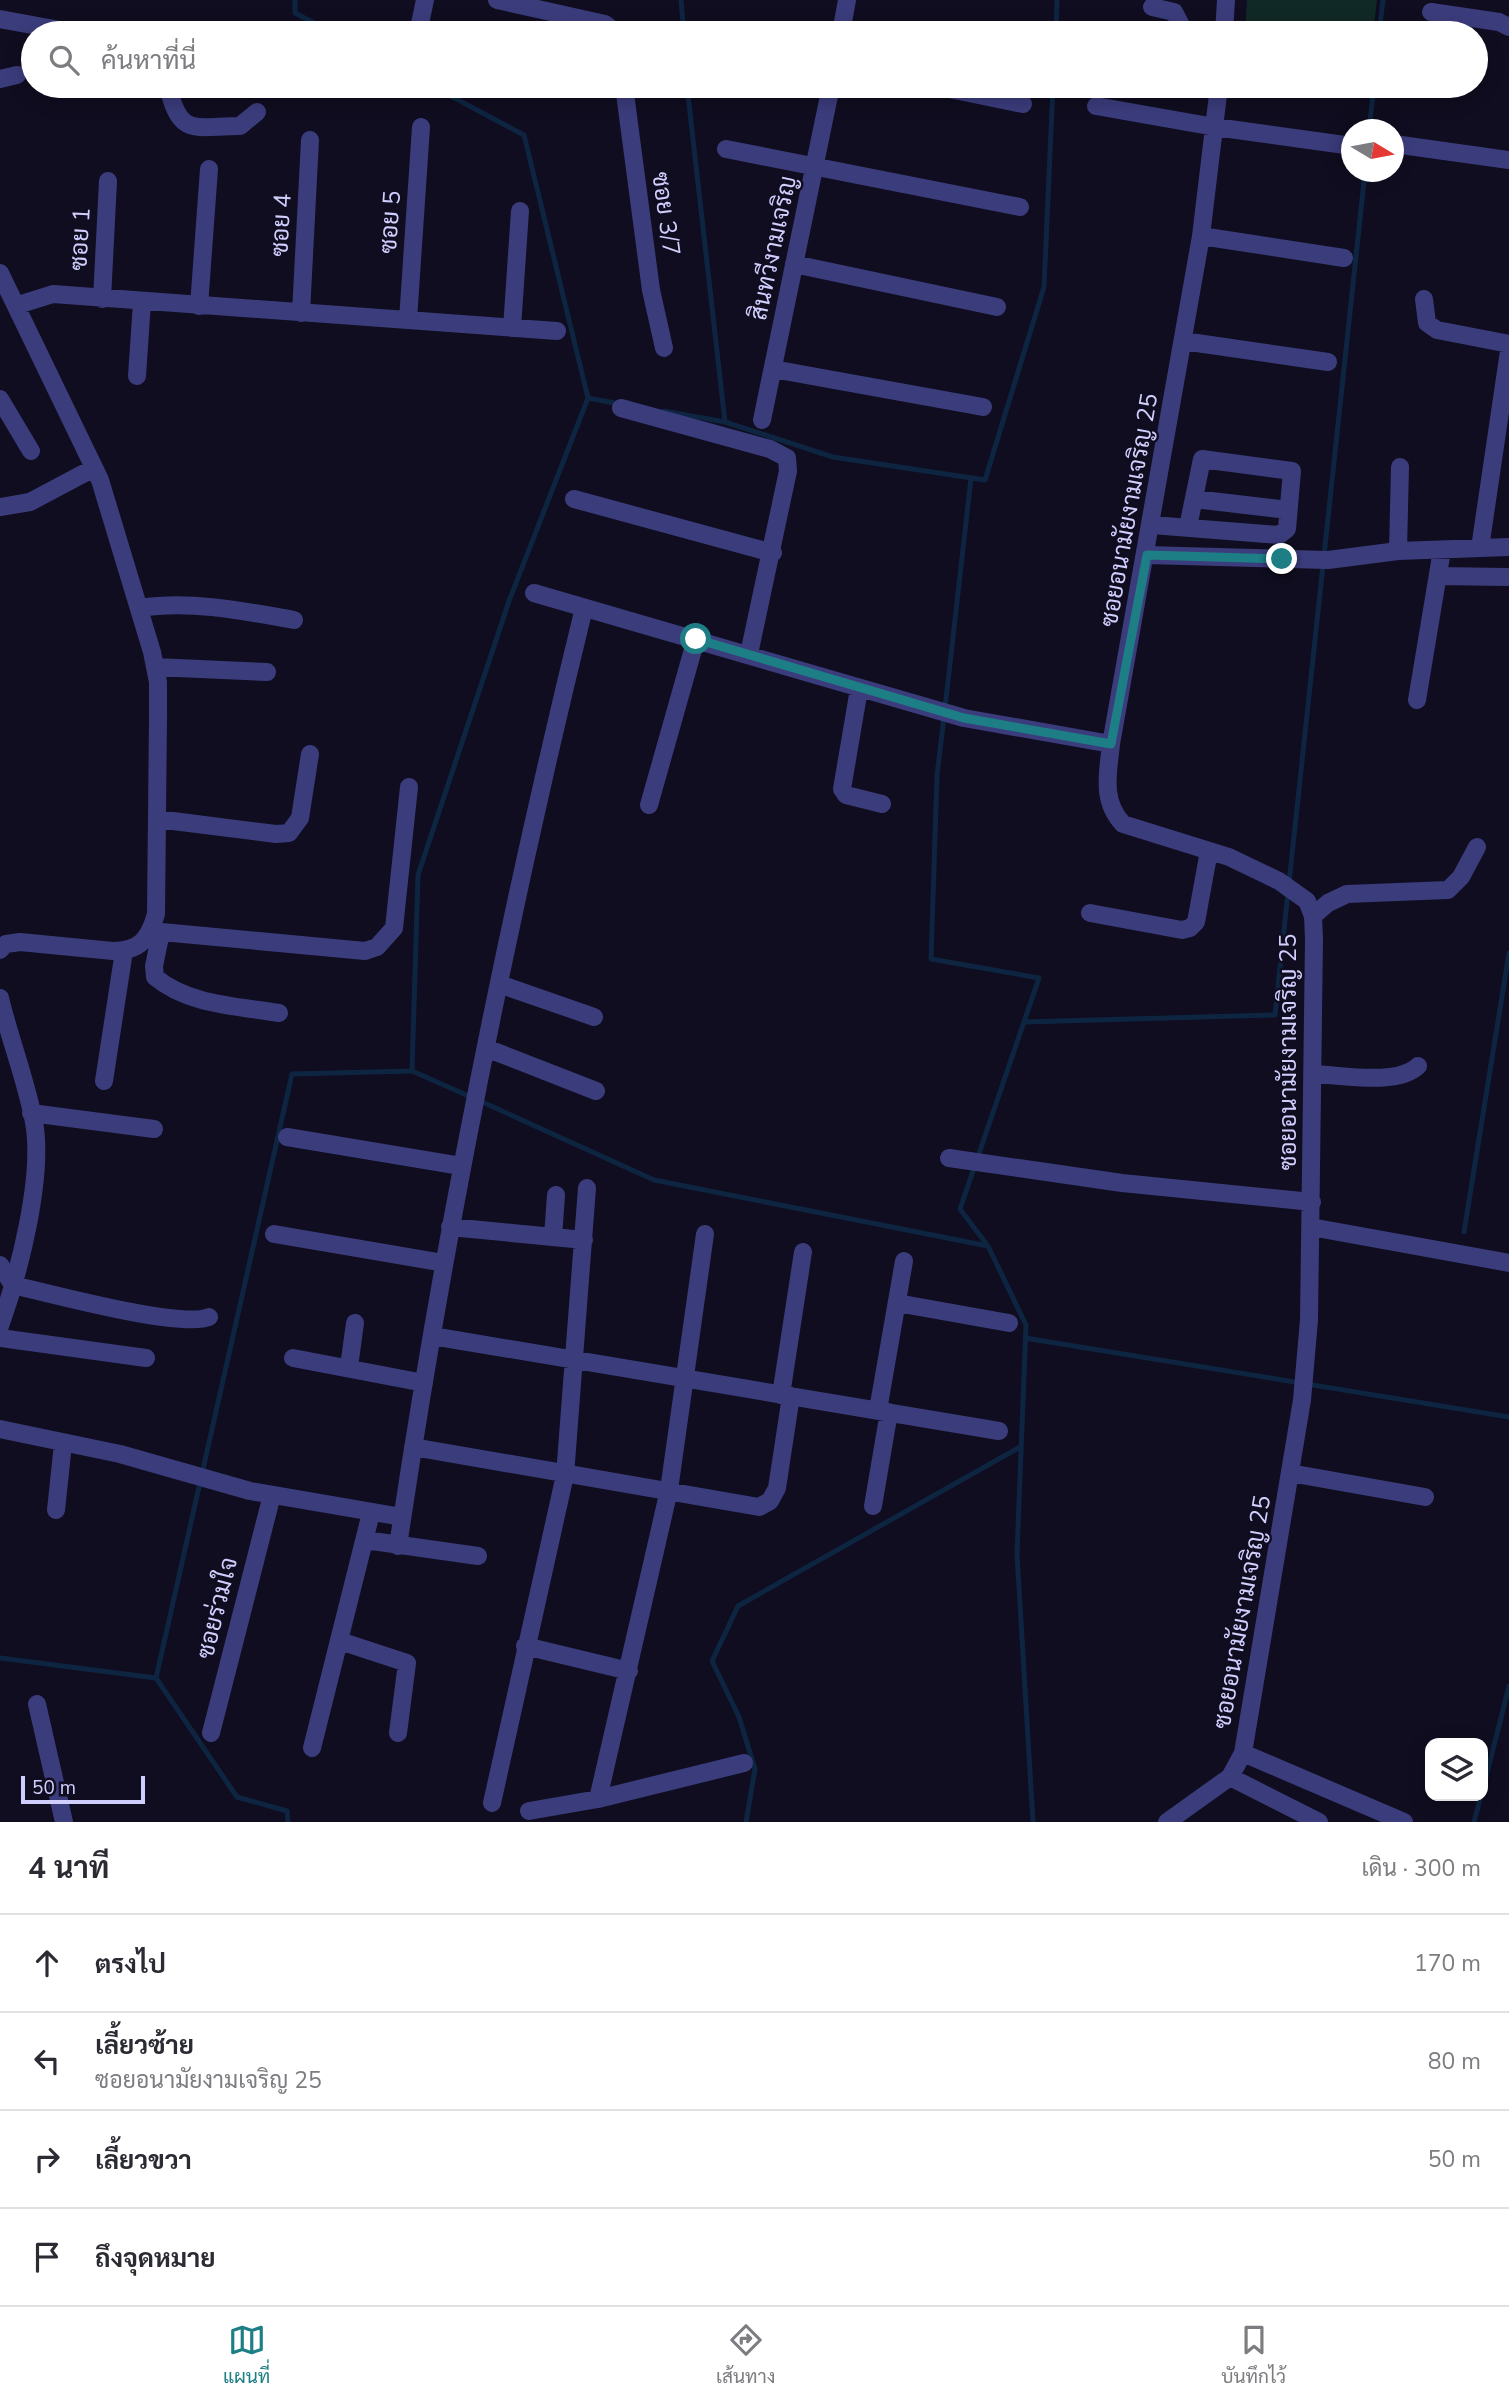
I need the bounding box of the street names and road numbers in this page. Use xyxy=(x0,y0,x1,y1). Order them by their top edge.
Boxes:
street label: ซอย 3/7 xyxy=(644,170,688,258)
street label: สินทวีงามเจริญ xyxy=(742,173,804,323)
street label: ซอย 5 xyxy=(372,189,408,255)
street label: ซอย 4 xyxy=(263,193,299,257)
street label: ซอย 1 xyxy=(62,207,98,271)
street label: ซอยอนามัยงามเจริญ 25 xyxy=(1093,391,1165,629)
street label: ซอยอนามัยงามเจริญ 25 xyxy=(1272,934,1304,1170)
street label: ซอยอนามัยงามเจริญ 25 xyxy=(1206,1493,1278,1731)
street label: ซอยร่วมใจ xyxy=(189,1554,245,1662)

